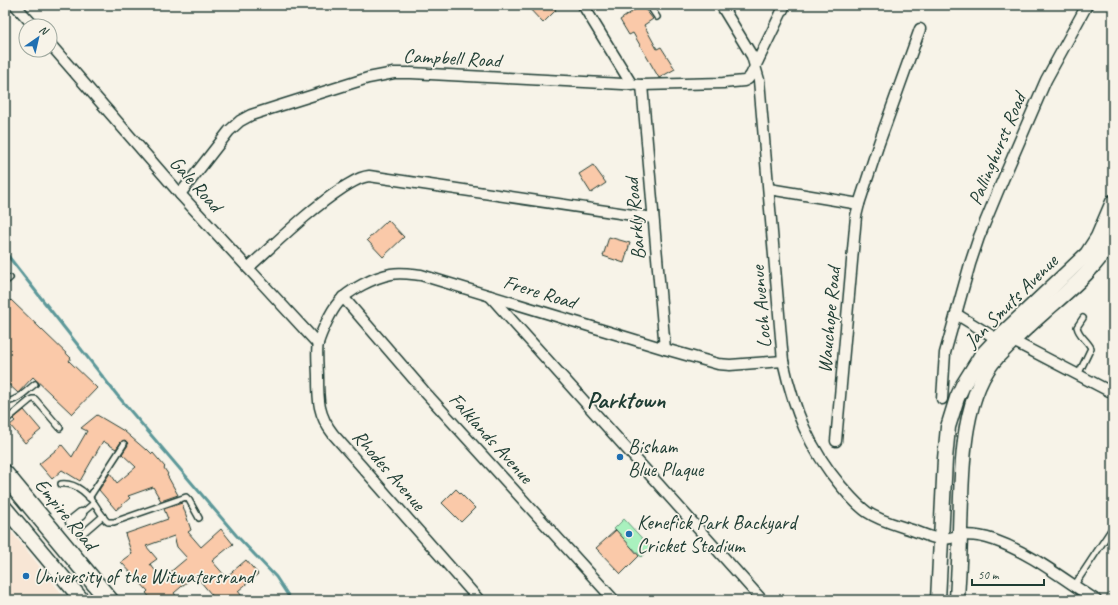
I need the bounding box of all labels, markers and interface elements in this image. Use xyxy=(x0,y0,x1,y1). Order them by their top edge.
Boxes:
north arrow xyxy=(18,18,58,58)
text: N xyxy=(37,22,52,39)
street label: Campbell Road xyxy=(402,43,505,73)
street label: Pallinghurst Road xyxy=(962,86,1033,209)
street label: Gale Road xyxy=(164,151,230,220)
street label: Barkly Road xyxy=(619,174,651,261)
street label: Jan Smuts Avenue xyxy=(958,248,1064,354)
street label: Loch Avenue xyxy=(745,263,777,349)
street label: Wauchope Road xyxy=(812,263,846,374)
street label: Frere Road xyxy=(501,269,582,316)
district label: Parktown xyxy=(587,385,666,415)
street label: Falklands Avenue xyxy=(444,387,539,490)
street label: Rhodes Avenue xyxy=(347,424,432,517)
place label: Bisham Blue Plaque xyxy=(628,434,705,482)
marker: Bisham Blue Plaque xyxy=(615,452,625,462)
street label: Empire Road xyxy=(29,473,105,558)
place label: Kenefick Park Backyard Cricket Stadium xyxy=(637,510,799,558)
marker: Kenefick Park Backyard Cricket Stadium xyxy=(624,529,634,539)
scale bar xyxy=(972,561,1044,587)
place label: University of the Witwatersrand xyxy=(34,564,257,589)
text: 50 m xyxy=(978,567,1000,583)
marker: University of the Witwatersrand xyxy=(21,571,31,581)

